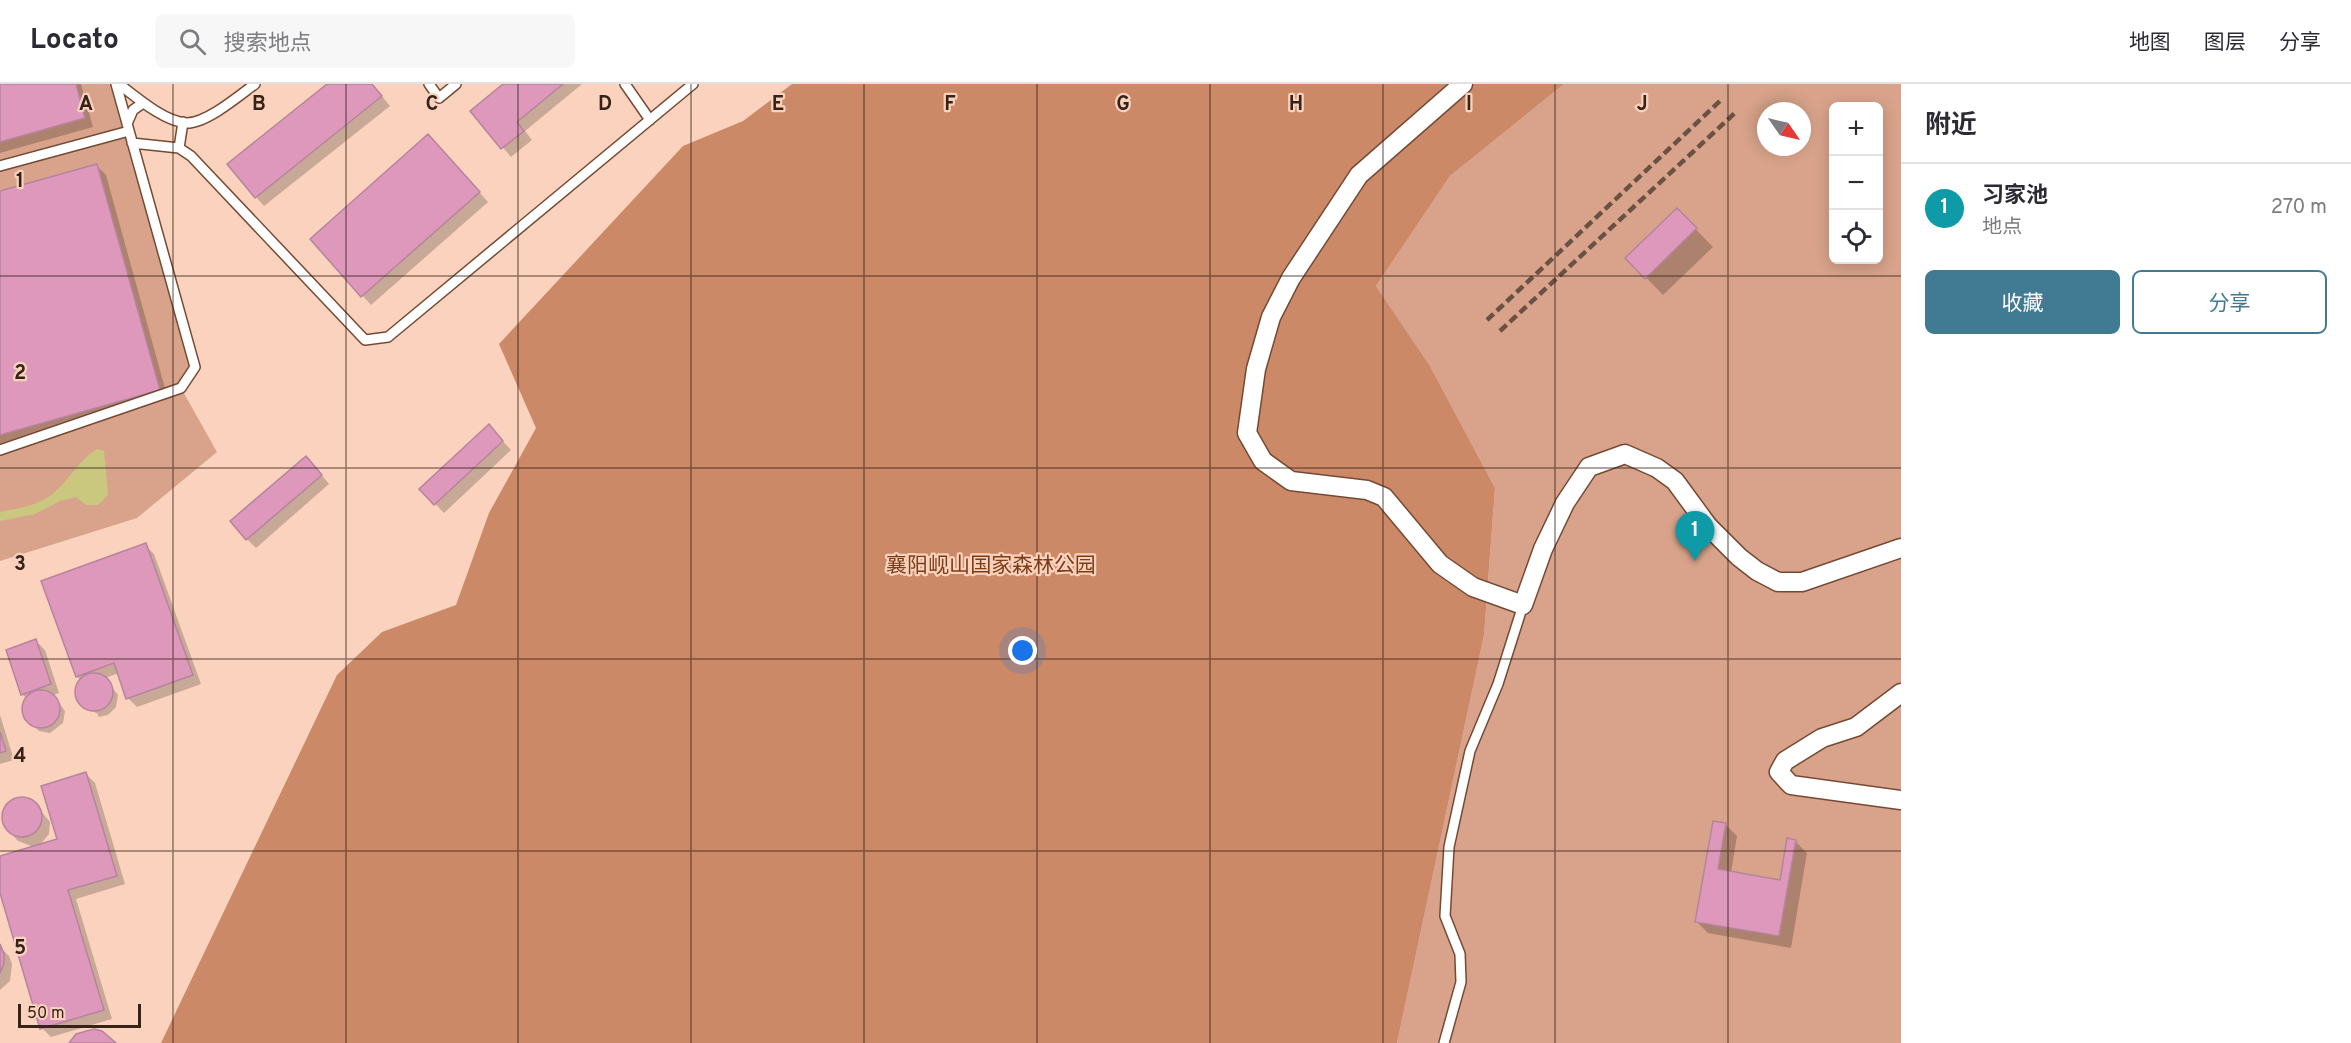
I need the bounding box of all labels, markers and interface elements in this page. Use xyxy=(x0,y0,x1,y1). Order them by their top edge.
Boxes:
search box xyxy=(155,14,575,68)
text: Locato xyxy=(30,23,119,59)
icon: search xyxy=(176,25,209,58)
text: 地图 xyxy=(2129,30,2171,57)
text: 图层 xyxy=(2204,30,2246,57)
text: 分享 xyxy=(2279,30,2321,57)
text: 搜索地点 xyxy=(224,31,312,58)
text: A xyxy=(79,92,93,118)
text: B xyxy=(252,92,266,118)
text: C xyxy=(426,92,438,118)
text: D xyxy=(598,92,612,118)
text: E xyxy=(772,92,784,118)
text: F xyxy=(944,92,956,118)
text: G xyxy=(1116,92,1130,118)
text: H xyxy=(1289,92,1303,118)
text: I xyxy=(1466,92,1472,118)
text: J xyxy=(1636,92,1648,118)
north arrow xyxy=(1757,102,1811,156)
map controls xyxy=(1829,102,1883,264)
button: + xyxy=(1829,102,1883,156)
text: 附近 xyxy=(1925,110,1977,143)
button: − xyxy=(1829,156,1883,210)
text: 1 xyxy=(16,169,24,195)
text: 习家池 xyxy=(1982,183,2048,210)
text: 1 xyxy=(1941,195,1949,221)
text: 270 m xyxy=(2271,195,2327,221)
button: locate xyxy=(1829,210,1883,264)
text: 地点 xyxy=(1982,215,2022,241)
button: 收藏 xyxy=(1925,270,2120,334)
button: 分享 xyxy=(2132,270,2327,334)
text: 2 xyxy=(14,361,26,387)
pin: 1 xyxy=(1676,512,1714,561)
text: 3 xyxy=(14,552,26,578)
park label: 襄阳岘山国家森林公园 xyxy=(886,553,1096,580)
your location xyxy=(1008,636,1037,665)
text: 4 xyxy=(14,744,26,770)
text: 5 xyxy=(14,936,26,962)
scale bar xyxy=(18,1001,141,1028)
text: 50 m xyxy=(27,1004,65,1024)

